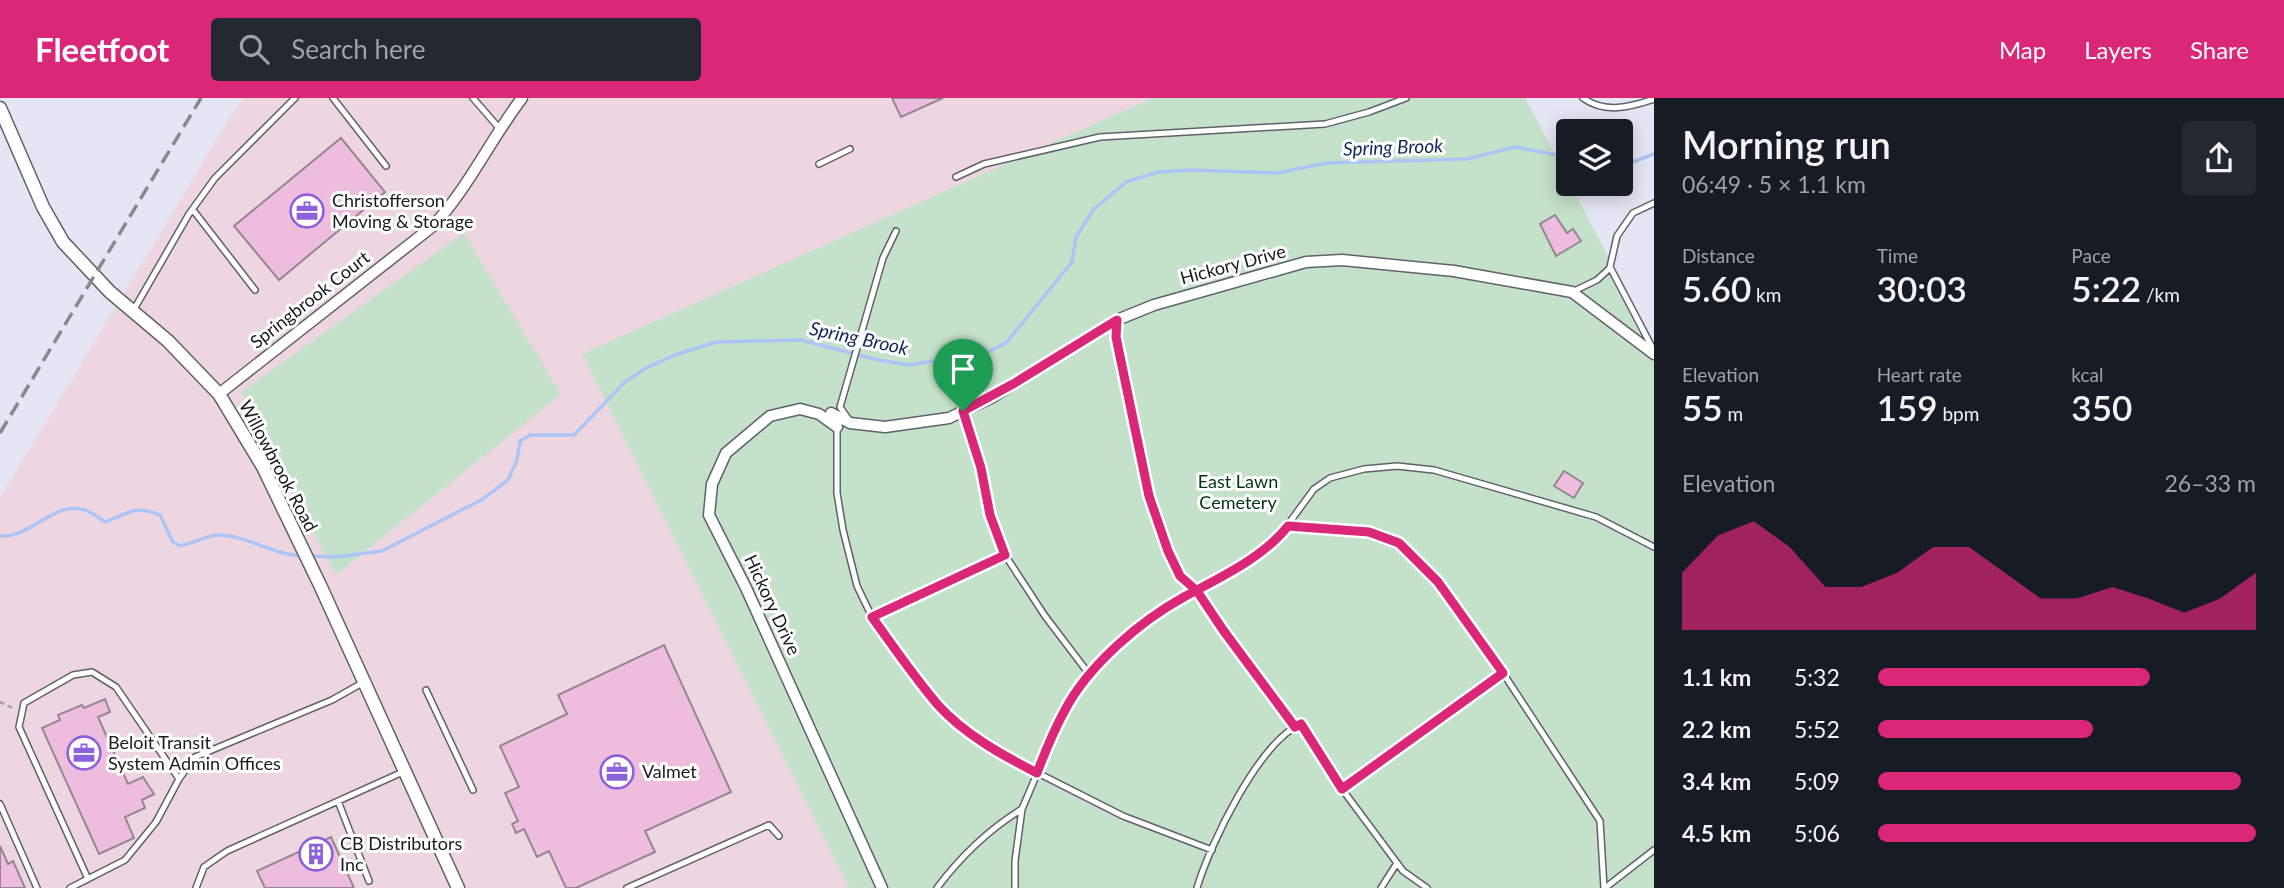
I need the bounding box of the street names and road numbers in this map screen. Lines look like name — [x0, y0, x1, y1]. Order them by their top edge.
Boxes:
street label: Hickory Drive — [1178, 239, 1288, 289]
street label: Springbrook Court — [245, 245, 374, 353]
street label: Willowbrook Road — [235, 396, 323, 535]
street label: Hickory Drive — [740, 551, 806, 658]

